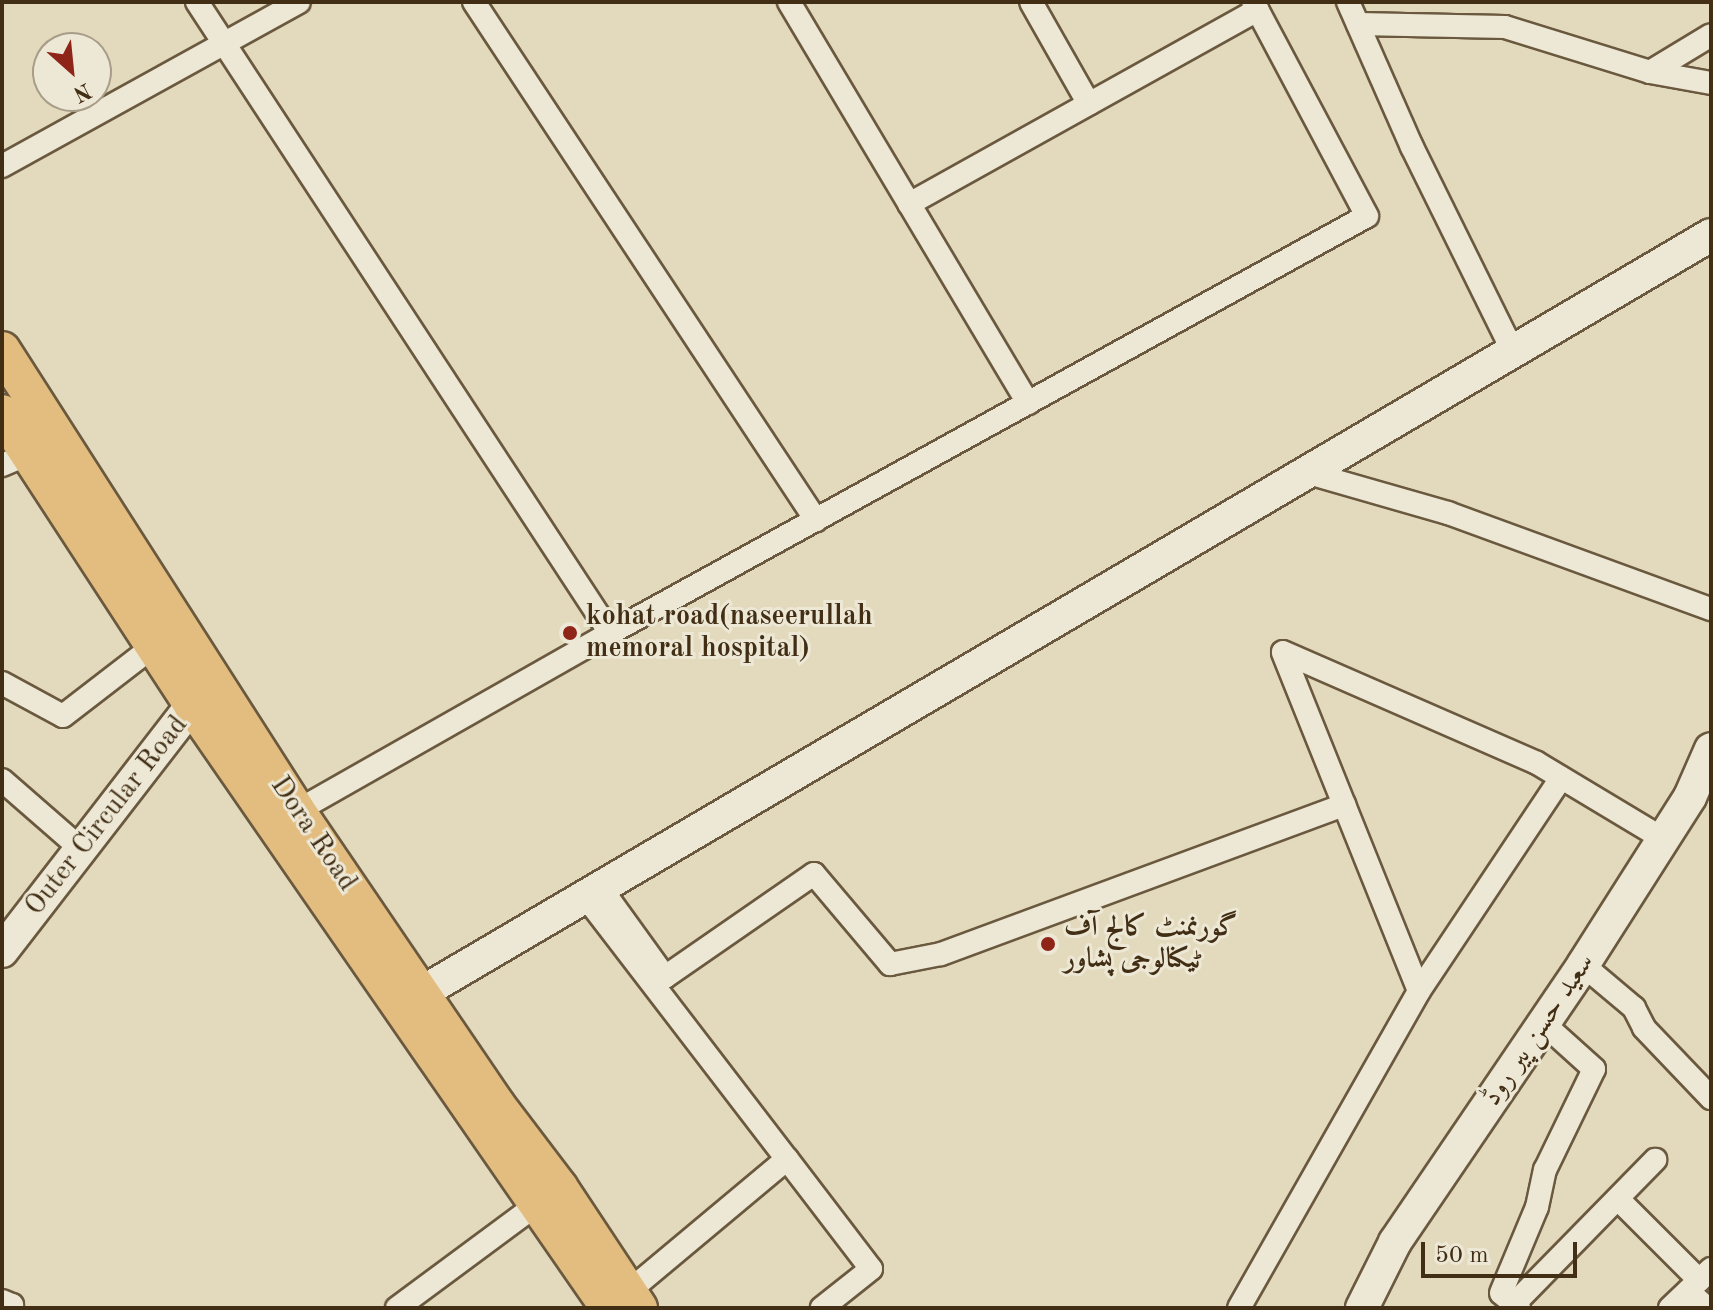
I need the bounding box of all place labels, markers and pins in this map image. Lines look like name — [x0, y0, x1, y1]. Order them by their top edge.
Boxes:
place label: kohat road(naseerullah memoral hospital) — [586, 600, 873, 666]
marker: kohat road(naseerullah memoral hospital) — [561, 624, 579, 642]
place label: گورنمنٹ کالج آف ٹیکنالوجی پشاور — [1064, 911, 1238, 977]
marker: گورنمنٹ کالج آف ٹیکنالوجی پشاور — [1039, 935, 1057, 953]

